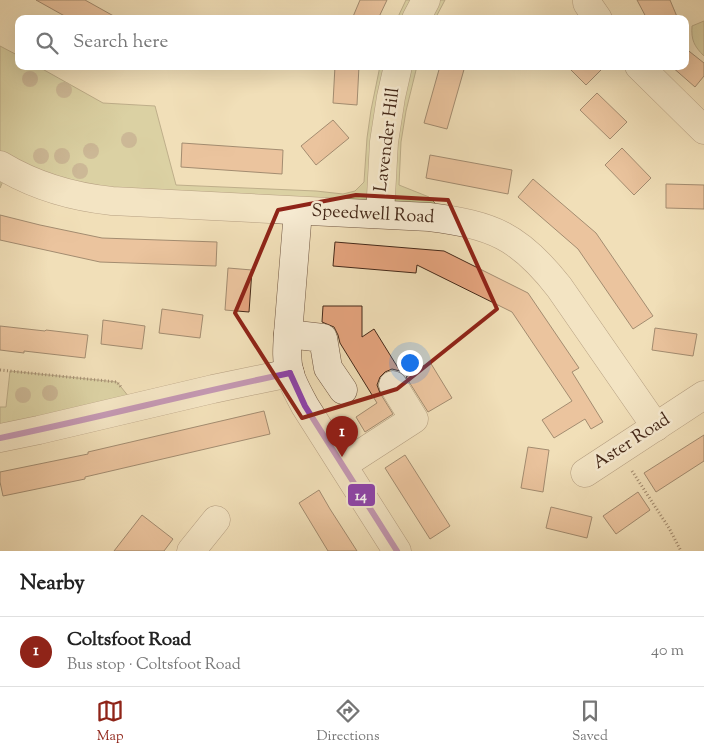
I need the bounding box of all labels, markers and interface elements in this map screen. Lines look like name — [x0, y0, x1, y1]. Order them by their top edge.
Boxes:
search box — [15, 15, 689, 70]
icon: search — [33, 29, 61, 57]
text: Search here — [73, 29, 168, 56]
street label: Lavender Hill — [369, 86, 407, 194]
street label: Speedwell Road — [311, 199, 435, 231]
your location — [397, 350, 423, 376]
street label: Aster Road — [588, 407, 676, 477]
pin: 1 — [326, 416, 358, 457]
line badge: 14 — [347, 483, 376, 507]
text: 14 — [355, 487, 367, 507]
text: Nearby — [20, 569, 85, 599]
text: Coltsfoot Road — [67, 627, 191, 654]
text: 1 — [33, 640, 39, 663]
text: 40 m — [651, 640, 684, 663]
text: Bus stop · Coltsfoot Road — [67, 654, 241, 677]
tab: Map — [96, 697, 124, 747]
tab: Directions — [316, 697, 380, 747]
tab: Saved — [572, 697, 608, 747]

